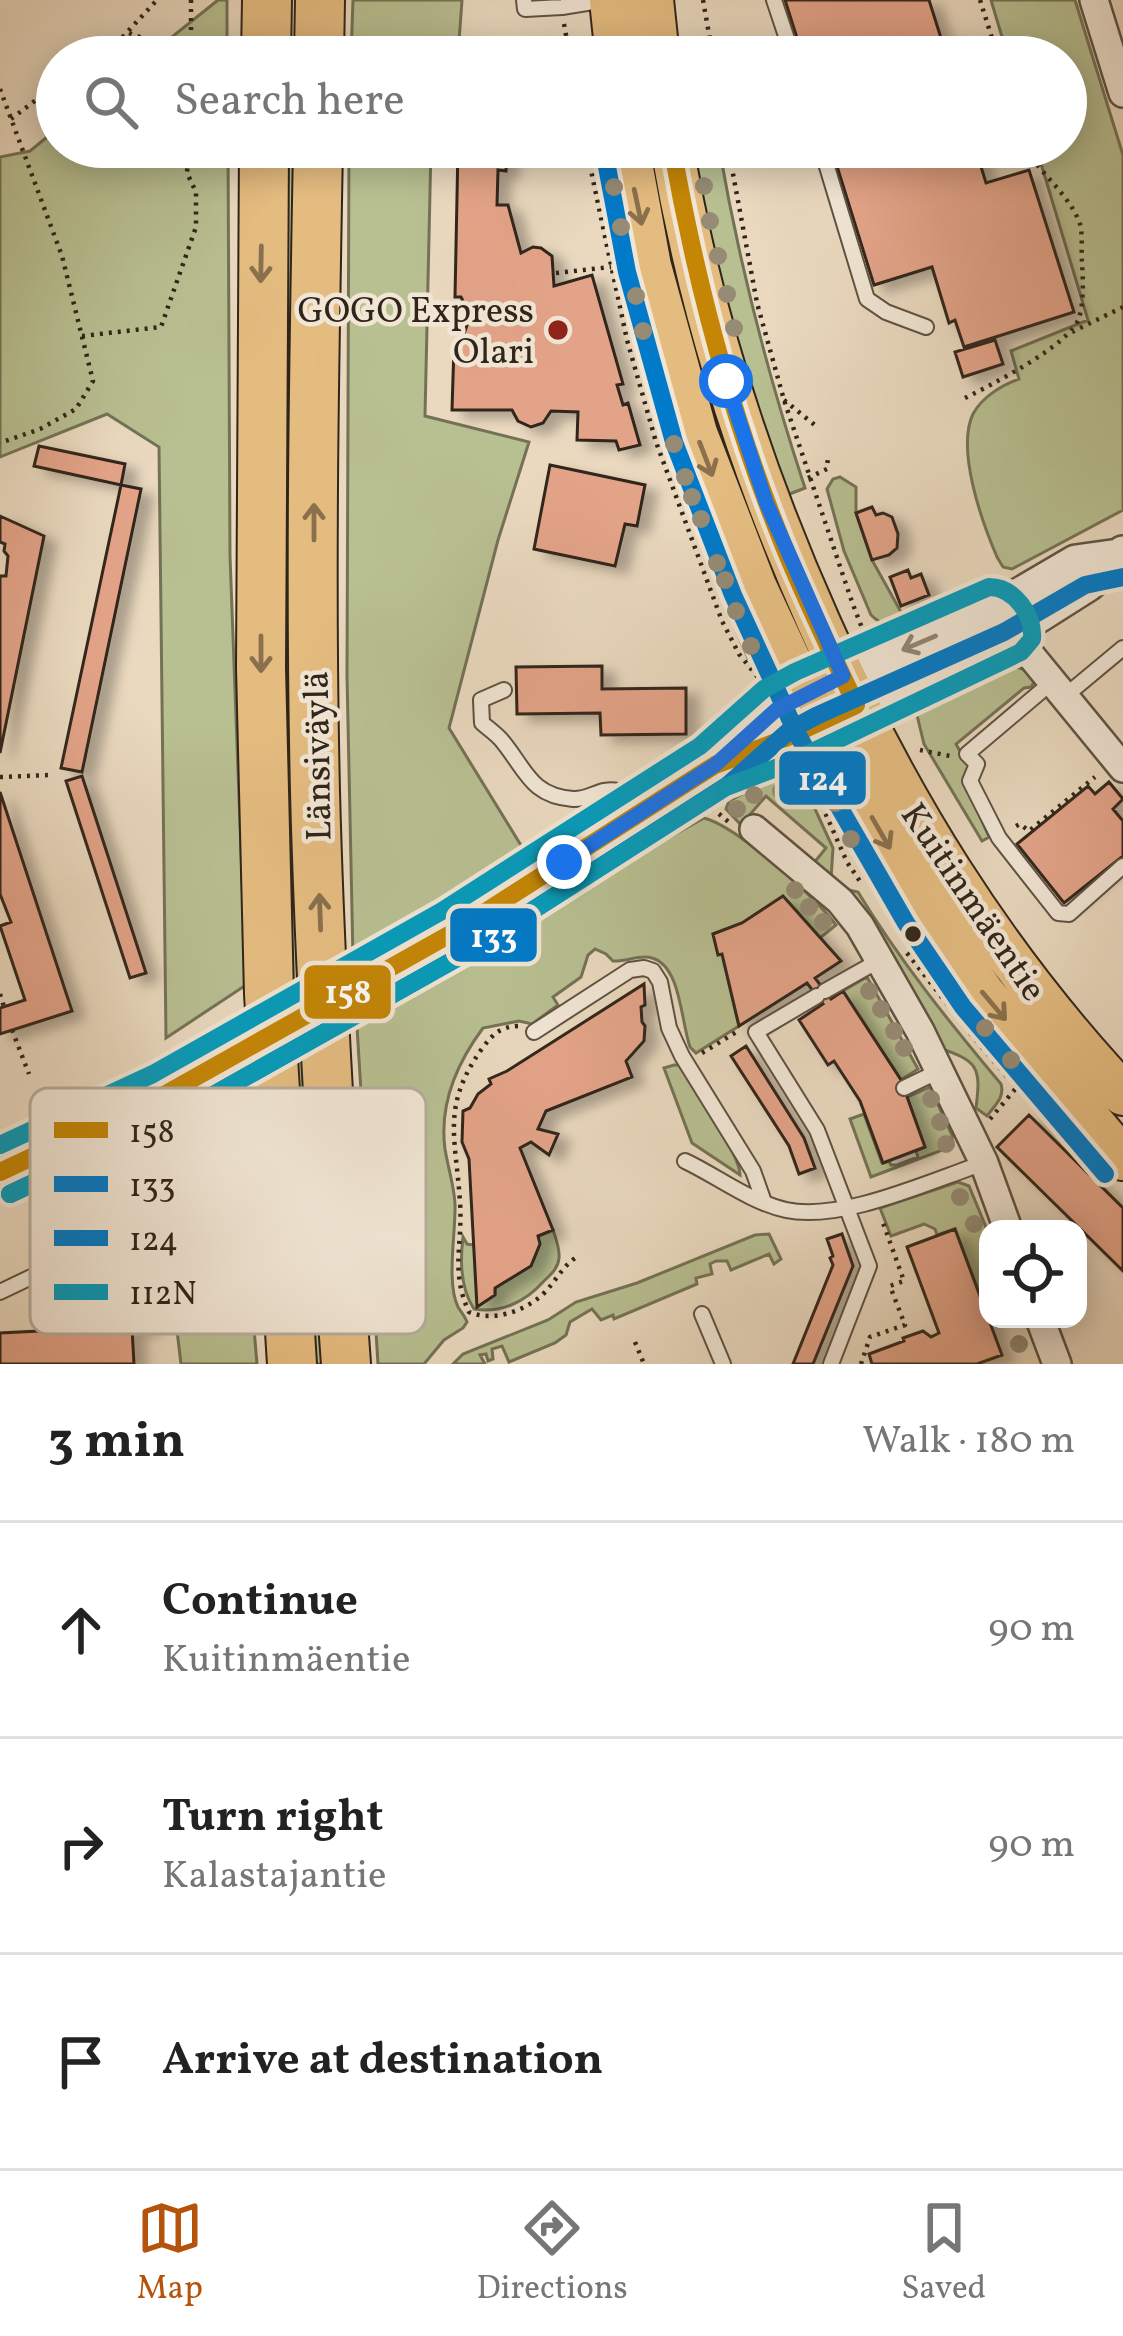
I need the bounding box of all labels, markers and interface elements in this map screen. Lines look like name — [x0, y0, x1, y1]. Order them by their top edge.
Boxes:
search box — [36, 36, 1087, 168]
icon: search — [78, 69, 144, 135]
text: Search here — [174, 71, 405, 134]
one-way arrow — [628, 186, 650, 225]
one-way arrow — [250, 244, 273, 283]
place label: GOGO Express Olari — [298, 288, 534, 379]
marker: GOGO Express Olari — [545, 317, 571, 343]
route start — [699, 354, 753, 408]
one-way arrow — [697, 440, 718, 477]
one-way arrow — [303, 503, 325, 542]
one-way arrow — [250, 634, 272, 673]
one-way arrow — [901, 634, 937, 656]
street label: Länsiväylä — [294, 671, 346, 841]
line badge: 124 — [777, 749, 868, 807]
text: 124 — [798, 759, 848, 805]
street label: Kuitinmäentie — [887, 794, 1057, 1012]
one-way arrow — [870, 815, 894, 850]
route end — [537, 835, 591, 889]
one-way arrow — [308, 893, 331, 932]
line badge: 133 — [448, 906, 539, 964]
text: 133 — [471, 916, 517, 962]
unlabelled marker — [902, 923, 924, 945]
line badge: 158 — [302, 963, 393, 1021]
text: 158 — [324, 972, 372, 1018]
one-way arrow — [980, 990, 1008, 1021]
legend — [30, 1088, 426, 1334]
text: 158 — [129, 1111, 174, 1157]
text: 133 — [129, 1165, 175, 1211]
text: 124 — [129, 1219, 178, 1265]
map controls — [979, 1220, 1087, 1328]
button: locate — [979, 1220, 1087, 1328]
text: 112N — [129, 1273, 197, 1319]
text: 3 min — [48, 1407, 185, 1478]
text: Walk · 180 m — [862, 1415, 1075, 1469]
text: Continue — [162, 1571, 358, 1634]
icon: ahead — [48, 1597, 114, 1663]
text: 90 m — [988, 1603, 1075, 1657]
text: Kuitinmäentie — [162, 1634, 411, 1688]
text: Turn right — [162, 1787, 383, 1850]
icon: right — [48, 1813, 114, 1879]
text: 90 m — [988, 1819, 1075, 1873]
text: Kalastajantie — [162, 1850, 386, 1904]
icon: arrive — [48, 2029, 114, 2095]
text: Arrive at destination — [162, 2030, 603, 2093]
tab: Map — [137, 2195, 203, 2313]
tab: Directions — [476, 2195, 628, 2313]
tab: Saved — [901, 2195, 986, 2313]

